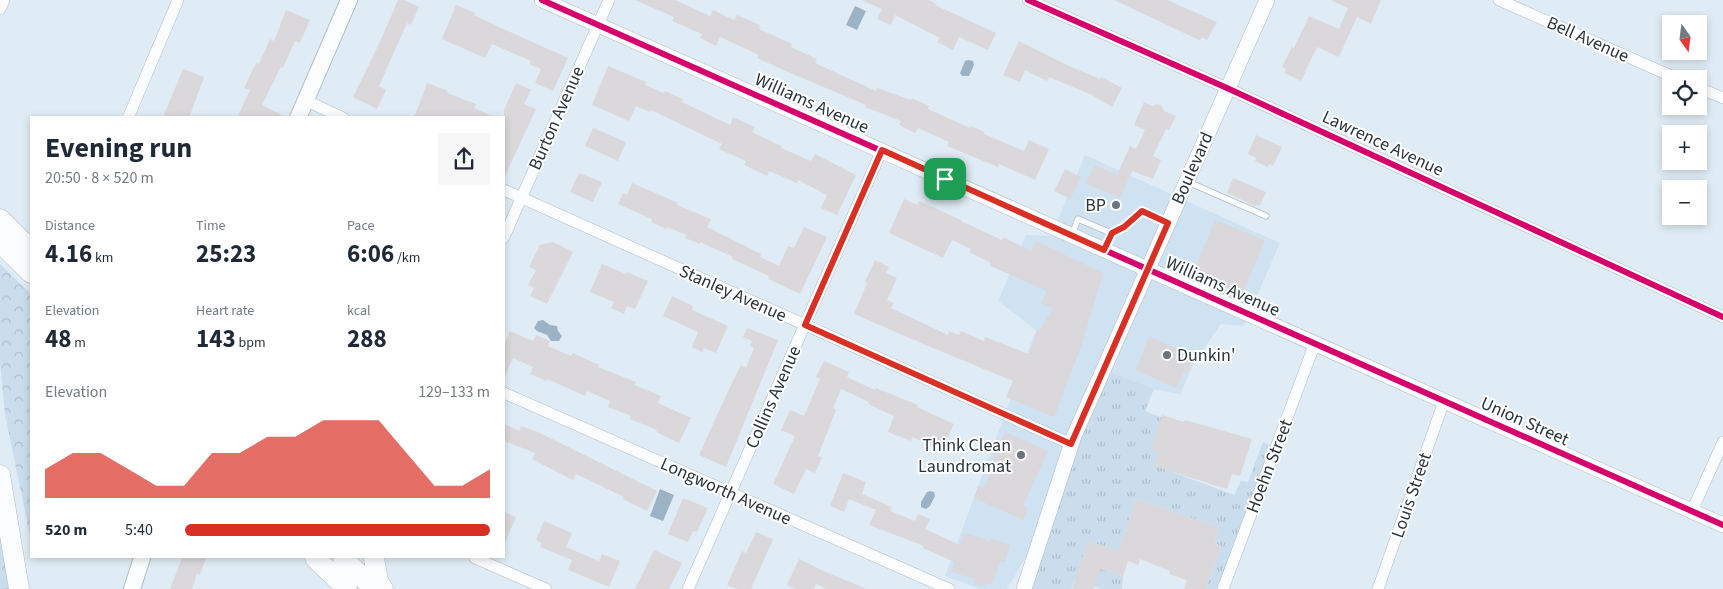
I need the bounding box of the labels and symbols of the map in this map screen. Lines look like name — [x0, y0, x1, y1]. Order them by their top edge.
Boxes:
street label: Bell Avenue — [1543, 10, 1633, 69]
north arrow — [1662, 15, 1708, 60]
street label: Burton Avenue — [522, 62, 591, 174]
street label: Williams Avenue — [751, 67, 873, 140]
street label: Lawrence Avenue — [1318, 104, 1448, 183]
street label: Boulevard — [1165, 128, 1220, 208]
pin — [924, 158, 966, 200]
place label: BP — [1085, 193, 1106, 218]
marker: BP — [1110, 199, 1122, 211]
street label: Williams Avenue — [1162, 250, 1284, 323]
street label: Stanley Avenue — [675, 259, 790, 328]
street label: Collins Avenue — [740, 342, 807, 453]
place label: Dunkin' — [1177, 343, 1235, 368]
marker: Dunkin' — [1161, 349, 1173, 361]
street label: Union Street — [1477, 391, 1573, 452]
street label: Hoehn Street — [1240, 416, 1299, 517]
place label: Think Clean Laundromat — [918, 433, 1011, 479]
marker: Think Clean Laundromat — [1015, 449, 1027, 461]
street label: Louis Street — [1385, 449, 1438, 541]
street label: Longworth Avenue — [656, 451, 795, 532]

